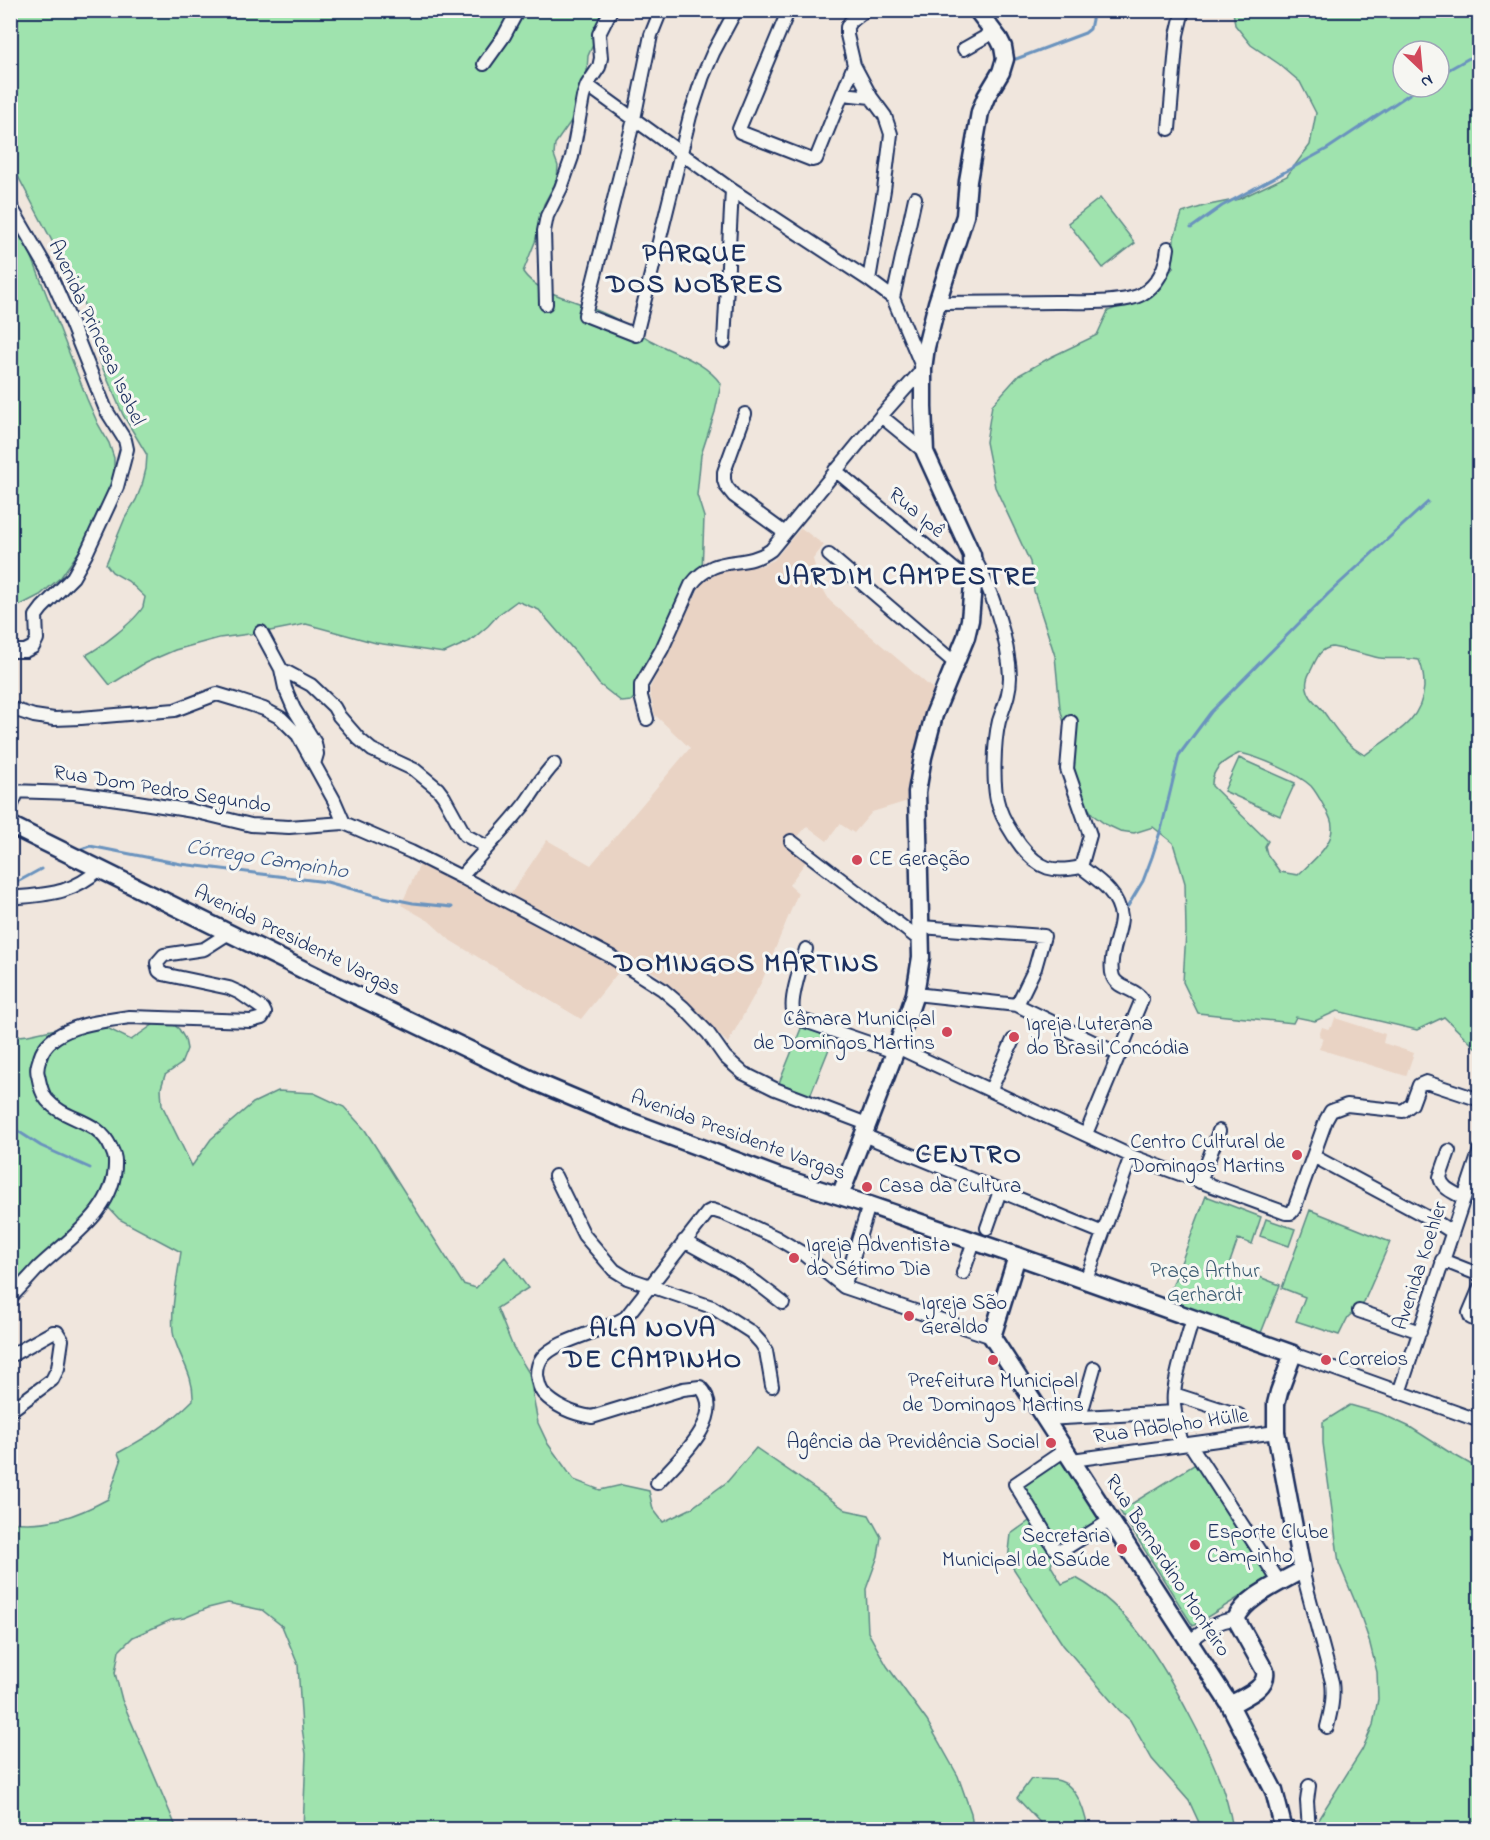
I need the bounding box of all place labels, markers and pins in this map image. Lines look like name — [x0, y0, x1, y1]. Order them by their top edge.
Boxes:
place label: CE Geração — [869, 845, 970, 875]
marker: CE Geração — [850, 853, 864, 867]
place label: Câmara Municipal de Domingos Martins — [753, 1005, 935, 1061]
place label: Igreja Luterana do Brasil Concódia — [1026, 1010, 1189, 1064]
marker: Câmara Municipal de Domingos Martins — [940, 1025, 954, 1039]
marker: Igreja Luterana do Brasil Concódia — [1007, 1030, 1021, 1044]
place label: Centro Cultural de Domingos Martins — [1128, 1128, 1286, 1184]
marker: Centro Cultural de Domingos Martins — [1290, 1148, 1304, 1162]
place label: Casa da Cultura — [879, 1172, 1021, 1202]
marker: Casa da Cultura — [860, 1180, 874, 1194]
place label: Igreja Adventista do Sétimo Dia — [806, 1231, 950, 1285]
marker: Igreja Adventista do Sétimo Dia — [787, 1251, 801, 1265]
place label: Igreja São Geraldo — [921, 1289, 1007, 1343]
marker: Igreja São Geraldo — [902, 1309, 916, 1323]
place label: Correios — [1338, 1345, 1408, 1375]
marker: Prefeitura Municipal de Domingos Martins — [986, 1353, 1000, 1367]
marker: Correios — [1319, 1353, 1333, 1367]
place label: Prefeitura Municipal de Domingos Martins — [902, 1367, 1084, 1423]
place label: Agência da Previdência Social — [786, 1428, 1039, 1460]
marker: Agência da Previdência Social — [1044, 1436, 1058, 1450]
place label: Esporte Clube Campinho — [1207, 1518, 1329, 1572]
place label: Secretaria Municipal de Saúde — [942, 1522, 1111, 1576]
marker: Esporte Clube Campinho — [1188, 1538, 1202, 1552]
marker: Secretaria Municipal de Saúde — [1115, 1542, 1129, 1556]

